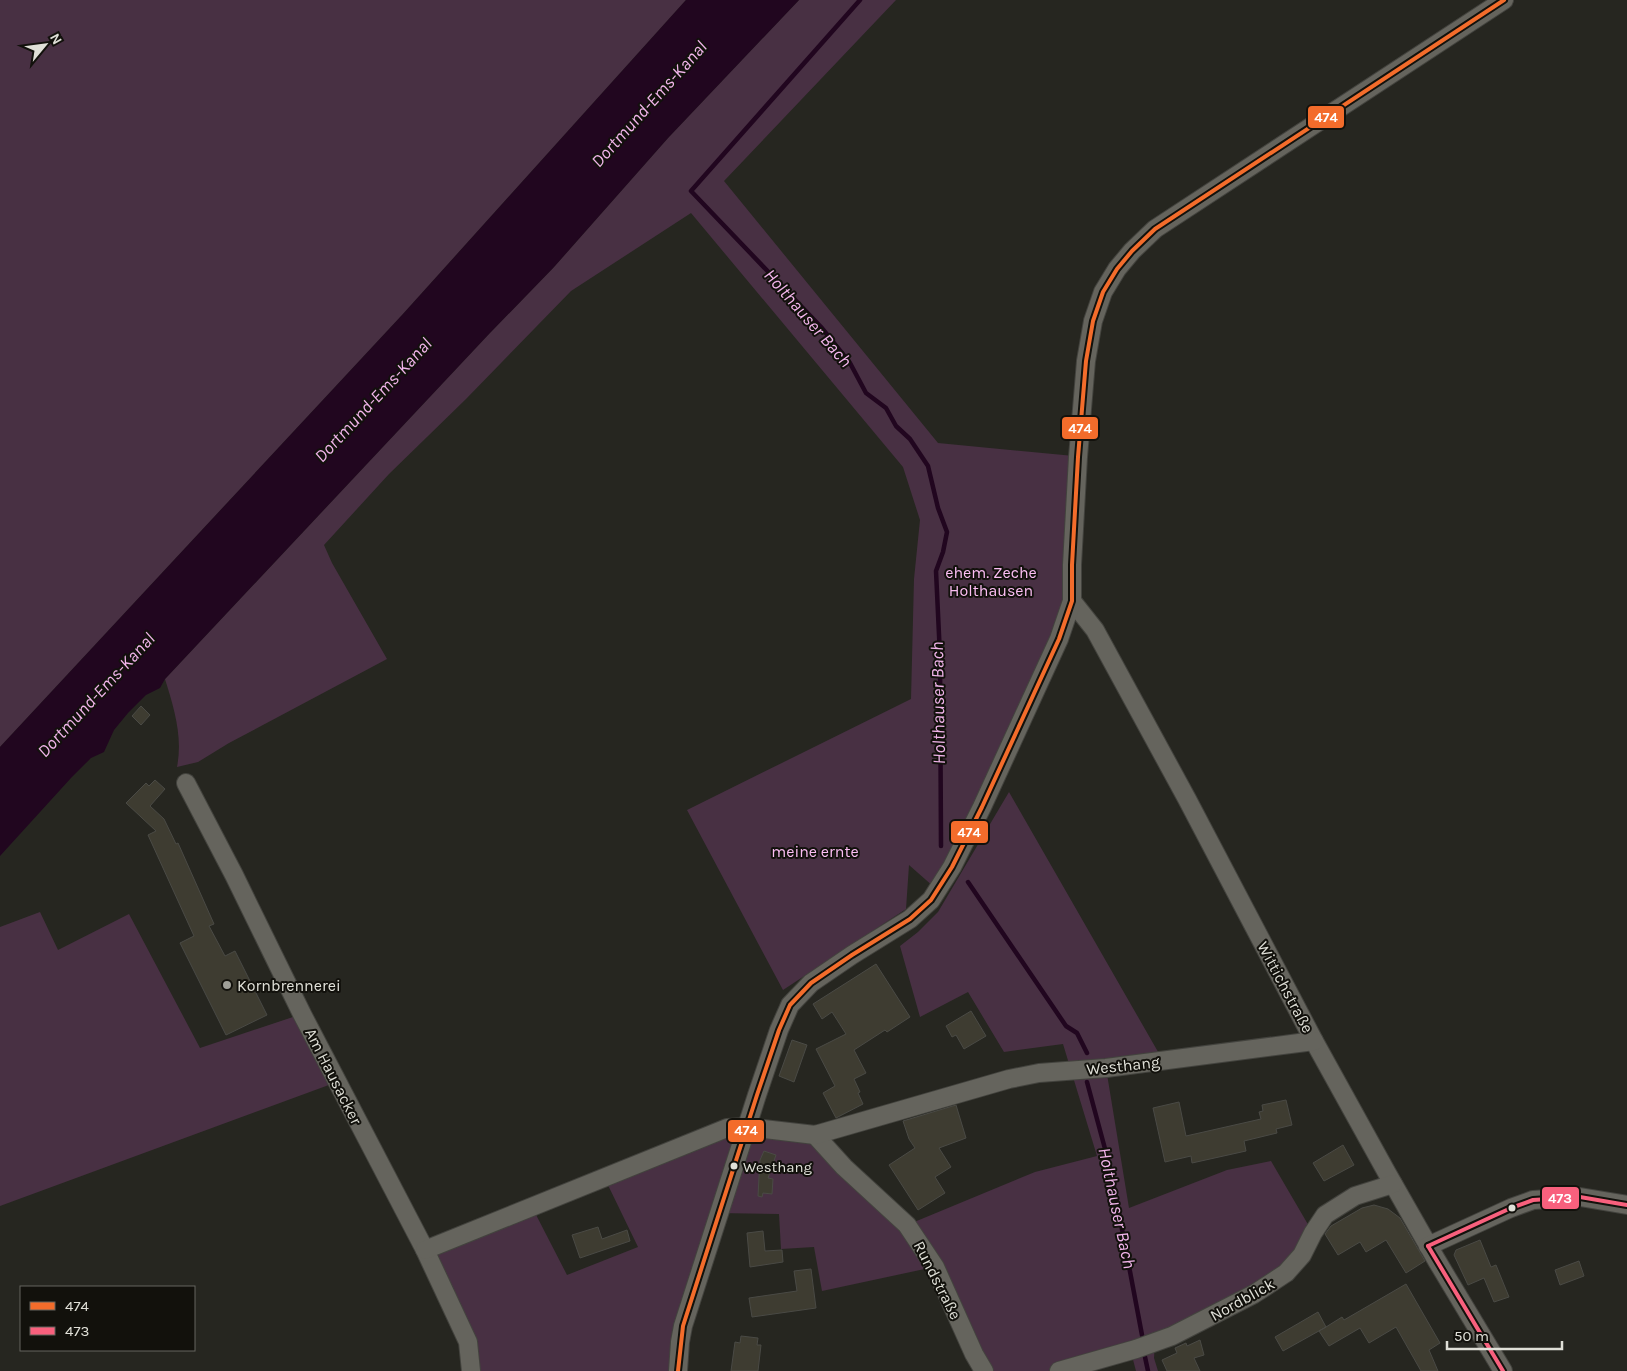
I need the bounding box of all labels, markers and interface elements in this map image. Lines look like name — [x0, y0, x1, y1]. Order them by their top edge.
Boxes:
north arrow — [20, 20, 70, 70]
text: N — [46, 30, 66, 47]
water label: Dortmund-Ems-Kanal — [586, 36, 712, 172]
line badge: 474 — [1307, 105, 1345, 129]
text: 474 — [1314, 109, 1338, 126]
water label: Holthauser Bach — [759, 264, 857, 372]
water label: Dortmund-Ems-Kanal — [310, 333, 437, 467]
line badge: 474 — [1061, 416, 1099, 440]
text: 474 — [1068, 420, 1092, 437]
park label: ehem. Zeche Holthausen — [945, 563, 1037, 600]
water label: Dortmund-Ems-Kanal — [33, 628, 160, 762]
water label: Holthauser Bach — [926, 641, 950, 765]
line badge: 474 — [950, 820, 989, 844]
text: 474 — [957, 824, 981, 841]
park label: meine ernte — [771, 842, 859, 861]
street label: Wittichstraße — [1253, 938, 1318, 1036]
place label: Kornbrennerei — [237, 976, 341, 995]
marker: Kornbrennerei — [221, 979, 233, 991]
street label: Am Hausacker — [301, 1025, 366, 1128]
street label: Westhang — [1085, 1052, 1161, 1079]
line badge: 474 — [727, 1119, 765, 1143]
text: 474 — [734, 1122, 758, 1139]
water label: Holthauser Bach — [1093, 1145, 1141, 1271]
place label: Westhang — [743, 1158, 813, 1176]
marker: Westhang — [729, 1161, 739, 1171]
line badge: 473 — [1541, 1186, 1580, 1210]
text: 473 — [1548, 1190, 1572, 1207]
unlabelled marker — [1507, 1203, 1517, 1213]
street label: Rundstraße — [910, 1238, 965, 1323]
street label: Nordblick — [1207, 1274, 1278, 1325]
legend — [20, 1286, 195, 1351]
text: 474 — [65, 1297, 89, 1315]
scale bar — [1447, 1318, 1562, 1350]
text: 473 — [65, 1322, 89, 1340]
text: 50 m — [1454, 1327, 1489, 1345]

